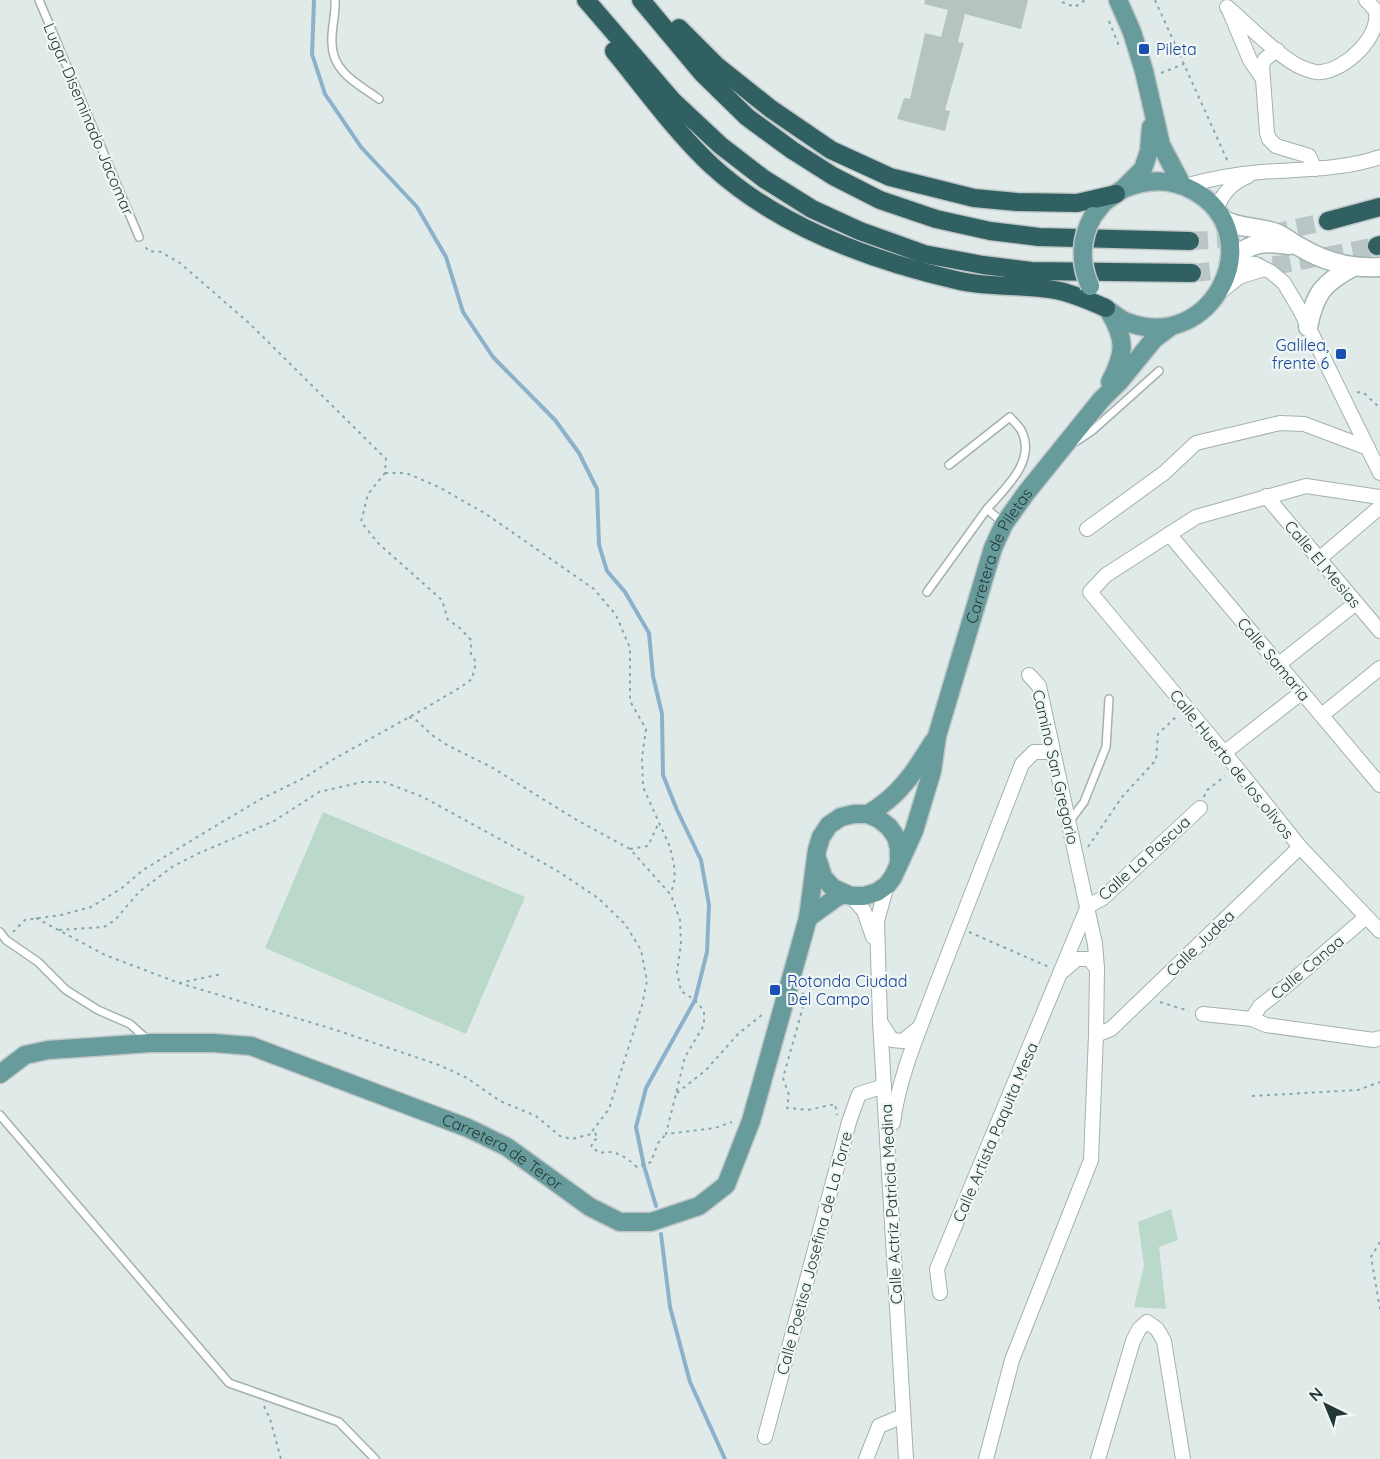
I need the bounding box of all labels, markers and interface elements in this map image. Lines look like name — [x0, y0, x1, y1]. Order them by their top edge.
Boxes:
street label: Lugar Diseminado Jacomar — [39, 20, 139, 218]
place label: Pileta — [1156, 39, 1197, 59]
marker: Pileta — [1137, 42, 1151, 56]
place label: Galilea, frente 6 — [1272, 335, 1329, 373]
marker: Galilea, frente 6 — [1334, 347, 1348, 361]
street label: Carretera de Piletas — [961, 483, 1036, 626]
street label: Calle El Mesias — [1281, 516, 1365, 612]
street label: Calle Samaria — [1233, 613, 1315, 705]
street label: Calle Huerto de los olivos — [1166, 685, 1298, 843]
street label: Camino San Gregorio — [1028, 688, 1084, 846]
street label: Calle La Pascua — [1094, 811, 1194, 905]
street label: Calle Judea — [1162, 905, 1238, 981]
street label: Calle Canaa — [1266, 931, 1348, 1003]
place label: Rotonda Ciudad Del Campo — [787, 971, 907, 1009]
marker: Rotonda Ciudad Del Campo — [768, 983, 782, 997]
street label: Calle Artista Paquita Mesa — [948, 1039, 1042, 1225]
street label: Calle Actriz Patricia Medina — [876, 1103, 906, 1305]
street label: Carretera de Teror — [439, 1109, 567, 1194]
street label: Calle Poetisa Josefina de La Torre — [772, 1129, 856, 1377]
north arrow — [1296, 1375, 1356, 1435]
text: N — [1305, 1383, 1327, 1405]

